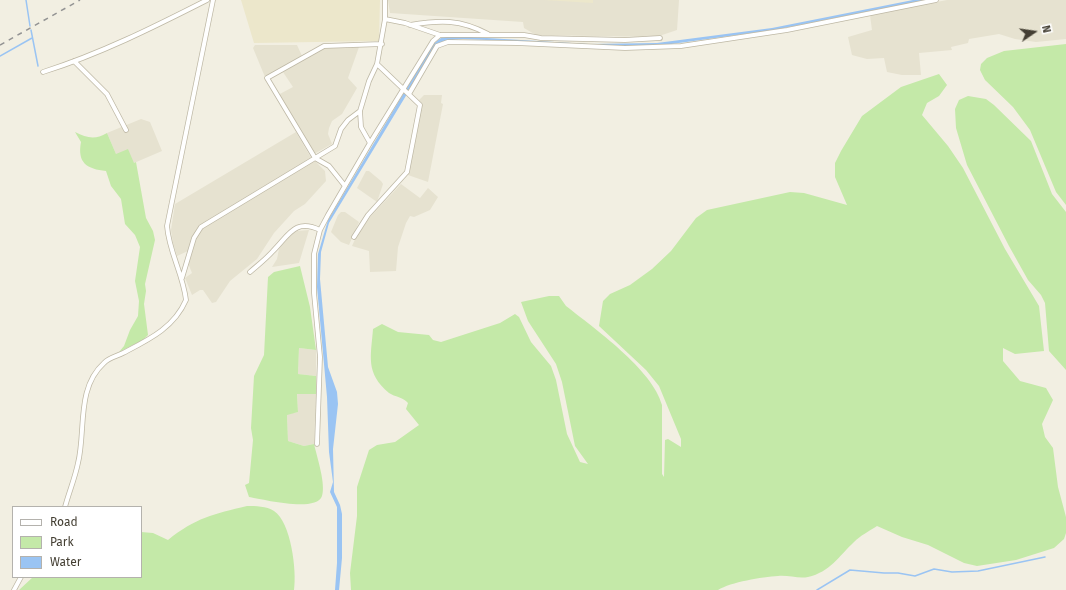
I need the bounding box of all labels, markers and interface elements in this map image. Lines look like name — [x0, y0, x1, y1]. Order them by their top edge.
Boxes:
north arrow — [1014, 12, 1054, 52]
text: N — [1039, 24, 1053, 34]
legend — [12, 506, 142, 578]
text: Road — [50, 515, 78, 529]
text: Park — [50, 535, 74, 549]
text: Water — [50, 555, 81, 569]

